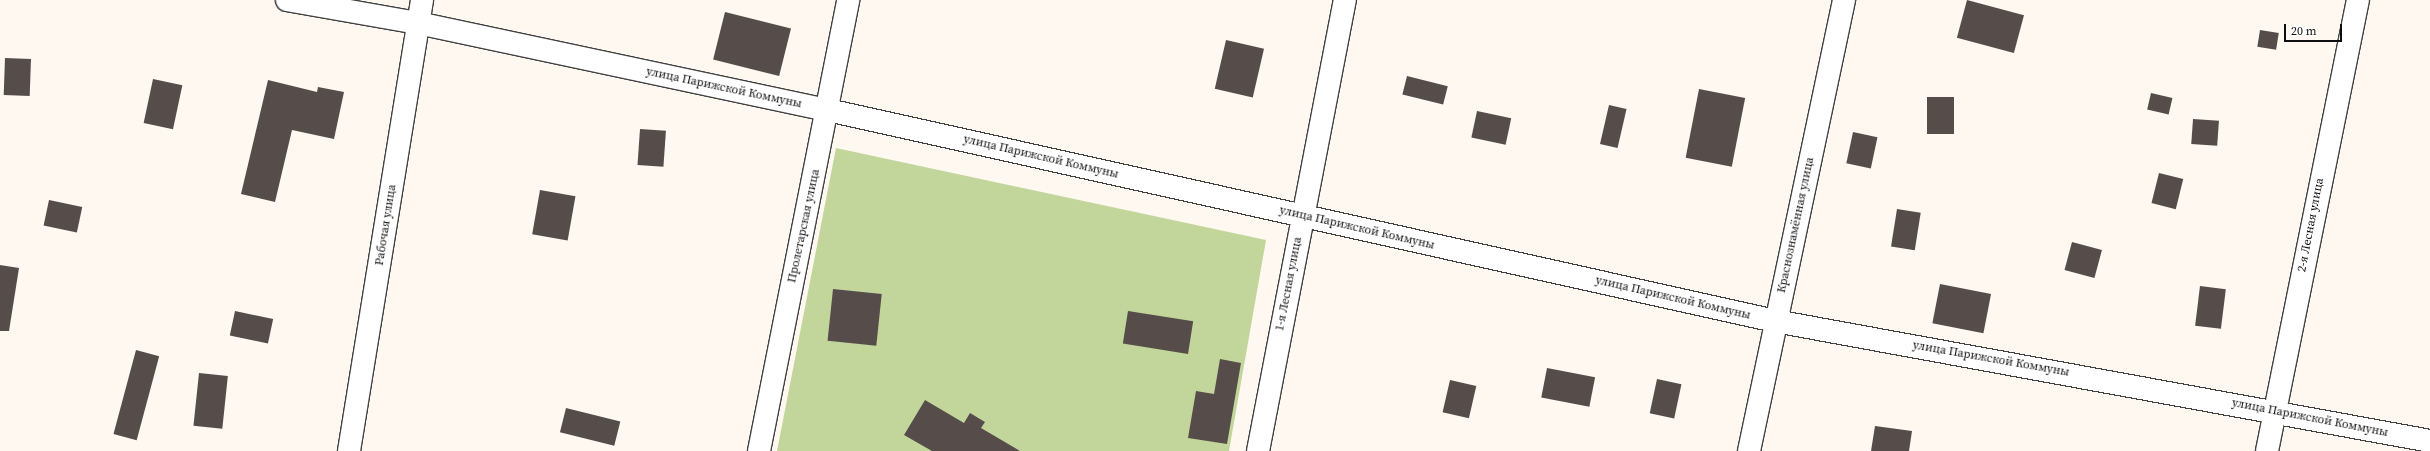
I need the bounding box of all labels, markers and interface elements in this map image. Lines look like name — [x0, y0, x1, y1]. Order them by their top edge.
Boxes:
scale bar — [2286, 16, 2344, 42]
text: 20 m — [2291, 23, 2317, 39]
street label: улица Парижской Коммуны — [645, 64, 803, 112]
street label: улица Парижской Коммуны — [962, 132, 1120, 182]
street label: Краснознамённая улица — [1775, 156, 1817, 294]
street label: Пролетарская улица — [785, 168, 823, 284]
street label: 2-я Лесная улица — [2295, 177, 2327, 273]
street label: Рабочая улица — [372, 183, 400, 267]
street label: улица Парижской Коммуны — [1278, 203, 1436, 253]
street label: 1-я Лесная улица — [1273, 236, 1305, 332]
street label: улица Парижской Коммуны — [1594, 273, 1752, 323]
street label: улица Парижской Коммуны — [1912, 338, 2070, 380]
street label: улица Парижской Коммуны — [2231, 396, 2389, 440]

